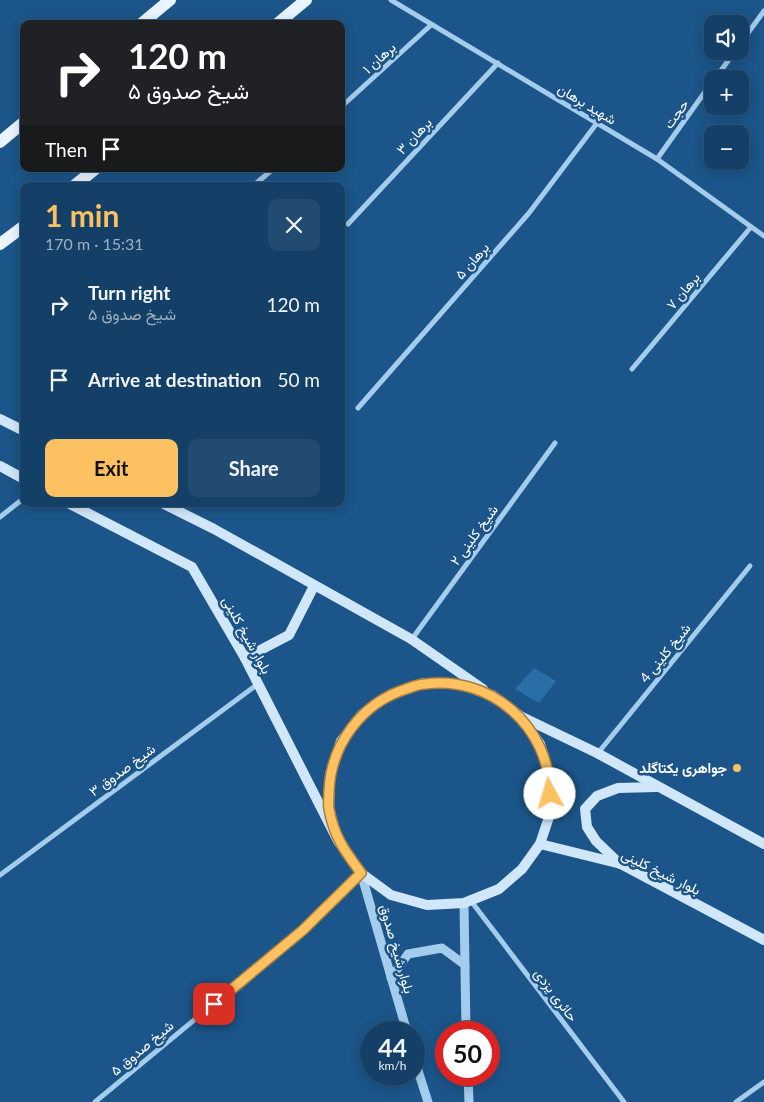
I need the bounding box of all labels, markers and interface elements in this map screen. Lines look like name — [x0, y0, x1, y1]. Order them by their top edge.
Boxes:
map controls — [704, 15, 749, 170]
button: sound — [704, 15, 749, 60]
text: 120 m — [128, 34, 227, 76]
street label: برهان ۱ — [359, 38, 399, 78]
icon: right — [45, 40, 110, 105]
button: + — [704, 70, 749, 115]
text: شیخ صدوق ۵ — [128, 77, 249, 104]
street label: شهید برهان — [554, 79, 620, 129]
street label: حجت — [659, 96, 693, 132]
street label: برهان ۳ — [392, 114, 436, 158]
button: − — [704, 125, 749, 170]
icon: arrive — [97, 135, 125, 163]
text: Then — [45, 138, 87, 161]
text: 1 min — [45, 197, 119, 233]
button: close — [268, 199, 320, 251]
text: 170 m · 15:31 — [45, 234, 144, 253]
street label: برهان ۵ — [451, 239, 493, 283]
street label: برهان ۷ — [662, 269, 704, 313]
text: Turn right — [88, 281, 170, 304]
icon: right — [45, 291, 73, 319]
text: 120 m — [266, 293, 320, 316]
text: شیخ صدوق ۵ — [88, 304, 176, 323]
icon: arrive — [45, 366, 73, 394]
text: Arrive at destination — [88, 368, 261, 391]
text: 50 m — [277, 368, 320, 391]
button: Exit — [45, 439, 178, 497]
button: Share — [188, 439, 320, 497]
street label: شیخ کلینی ۲ — [446, 501, 504, 570]
street label: بلوار شیخ کلینی — [217, 593, 276, 678]
street label: شیخ کلینی 4 — [636, 620, 696, 688]
street label: شیخ صدوق ۳ — [85, 740, 160, 802]
place label: جواهری یکتاگلد — [639, 759, 727, 777]
marker: جواهری یکتاگلد — [731, 762, 743, 774]
position arrow — [523, 767, 575, 819]
street label: بلوار شیخ کلینی — [617, 845, 704, 901]
street label: بلوار شیخ صدوق — [374, 902, 418, 996]
street label: حائری یزدی — [530, 965, 582, 1025]
pin — [193, 983, 235, 1025]
icon: arrive — [200, 990, 228, 1018]
street label: شیخ صدوق ۵ — [107, 1016, 179, 1081]
speed limit sign: 50 — [435, 1021, 500, 1086]
text: 44 — [378, 1032, 407, 1062]
text: km/h — [378, 1058, 407, 1073]

